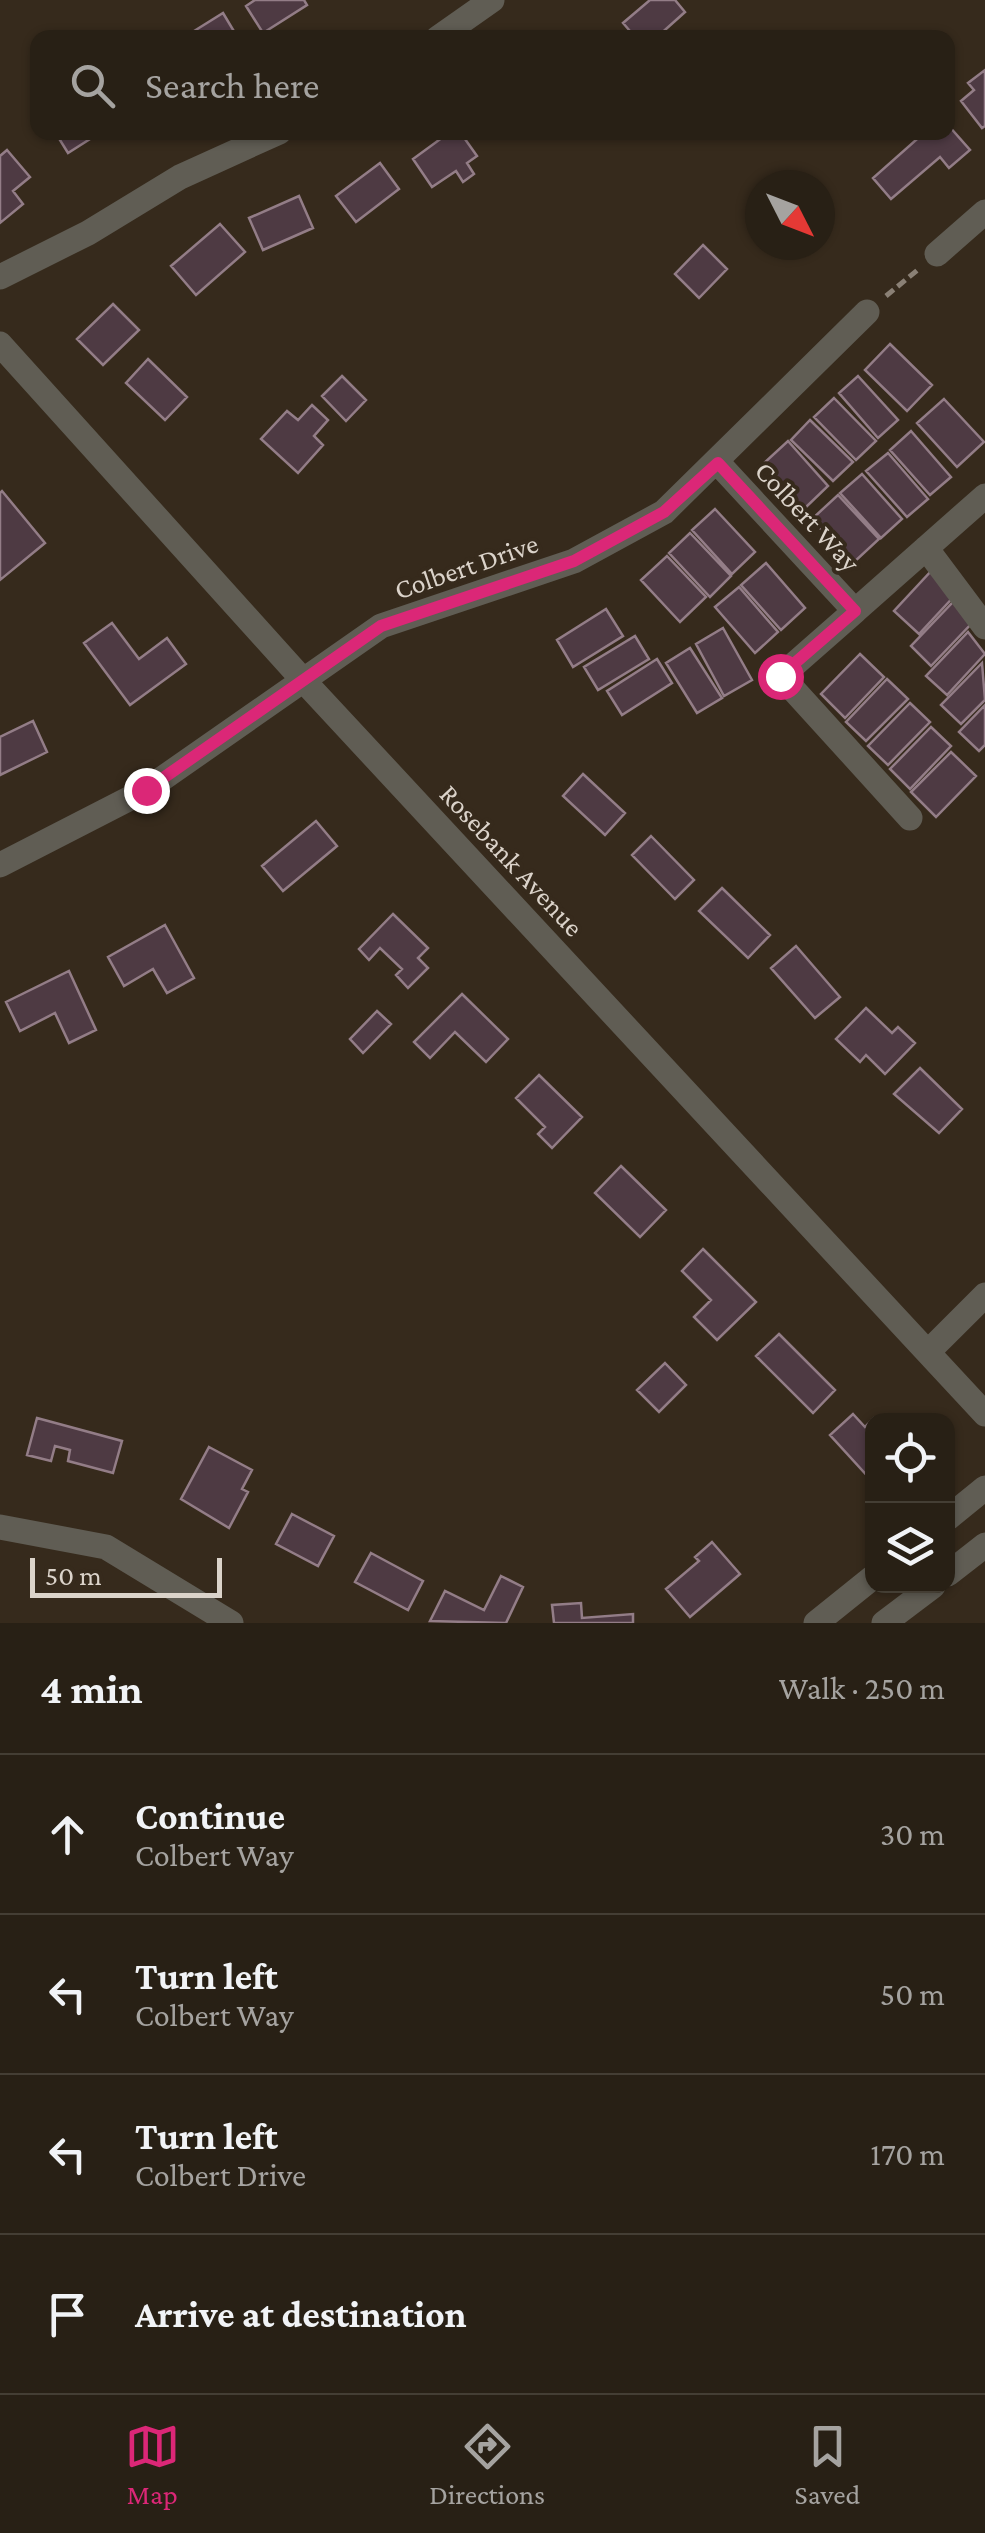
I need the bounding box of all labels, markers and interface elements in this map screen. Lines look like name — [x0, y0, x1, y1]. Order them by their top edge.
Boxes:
search box — [30, 30, 955, 140]
icon: search — [65, 58, 120, 113]
text: Search here — [145, 64, 319, 106]
north arrow — [745, 170, 835, 260]
street label: Colbert Way — [749, 455, 867, 579]
street label: Colbert Drive — [390, 527, 542, 605]
route start — [758, 654, 804, 700]
route end — [124, 768, 170, 814]
street label: Rosebank Avenue — [434, 778, 590, 942]
map controls — [865, 1413, 955, 1593]
button: locate — [865, 1413, 955, 1503]
button: layers — [865, 1503, 955, 1593]
scale bar — [30, 1553, 222, 1598]
text: 50 m — [45, 1560, 102, 1591]
text: 4 min — [40, 1665, 143, 1712]
text: Walk · 250 m — [779, 1670, 945, 1706]
text: Continue — [135, 1795, 285, 1837]
icon: ahead — [40, 1807, 95, 1862]
text: 30 m — [880, 1816, 945, 1852]
text: Colbert Way — [135, 1837, 294, 1873]
text: Turn left — [135, 1955, 278, 1997]
icon: left — [40, 1967, 95, 2022]
text: 50 m — [880, 1976, 945, 2012]
text: Colbert Way — [135, 1997, 294, 2033]
text: Turn left — [135, 2115, 278, 2157]
icon: left — [40, 2127, 95, 2182]
text: 170 m — [870, 2136, 945, 2172]
text: Colbert Drive — [135, 2157, 306, 2193]
icon: arrive — [40, 2287, 95, 2342]
text: Arrive at destination — [135, 2293, 467, 2335]
tab: Map — [125, 2419, 180, 2510]
tab: Directions — [429, 2419, 545, 2510]
tab: Saved — [795, 2419, 860, 2510]

